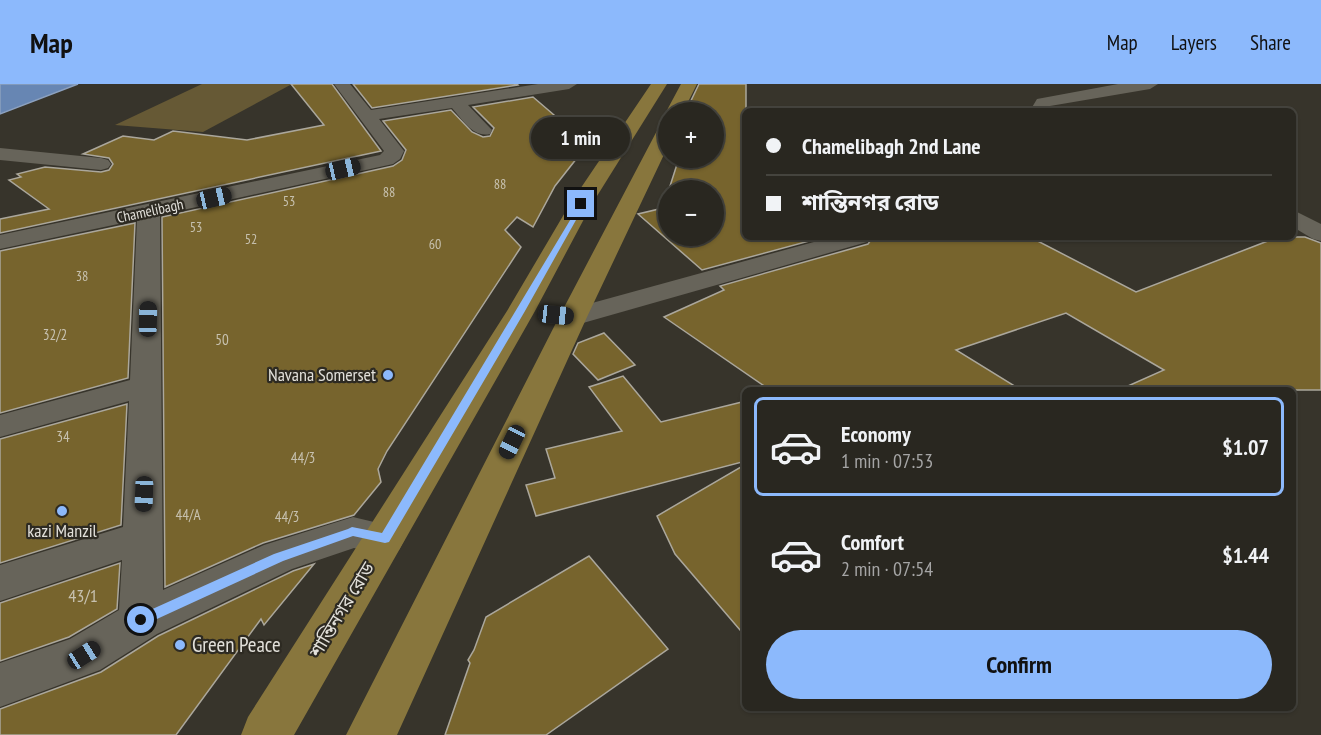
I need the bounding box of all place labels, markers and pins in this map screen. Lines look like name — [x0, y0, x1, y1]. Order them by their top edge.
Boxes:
place label: Navana Somerset — [268, 363, 376, 386]
marker: Navana Somerset — [381, 368, 395, 382]
marker: kazi Manzil — [55, 504, 69, 518]
place label: kazi Manzil — [27, 519, 98, 542]
place label: Green Peace — [192, 631, 281, 658]
marker: Green Peace — [173, 638, 187, 652]

